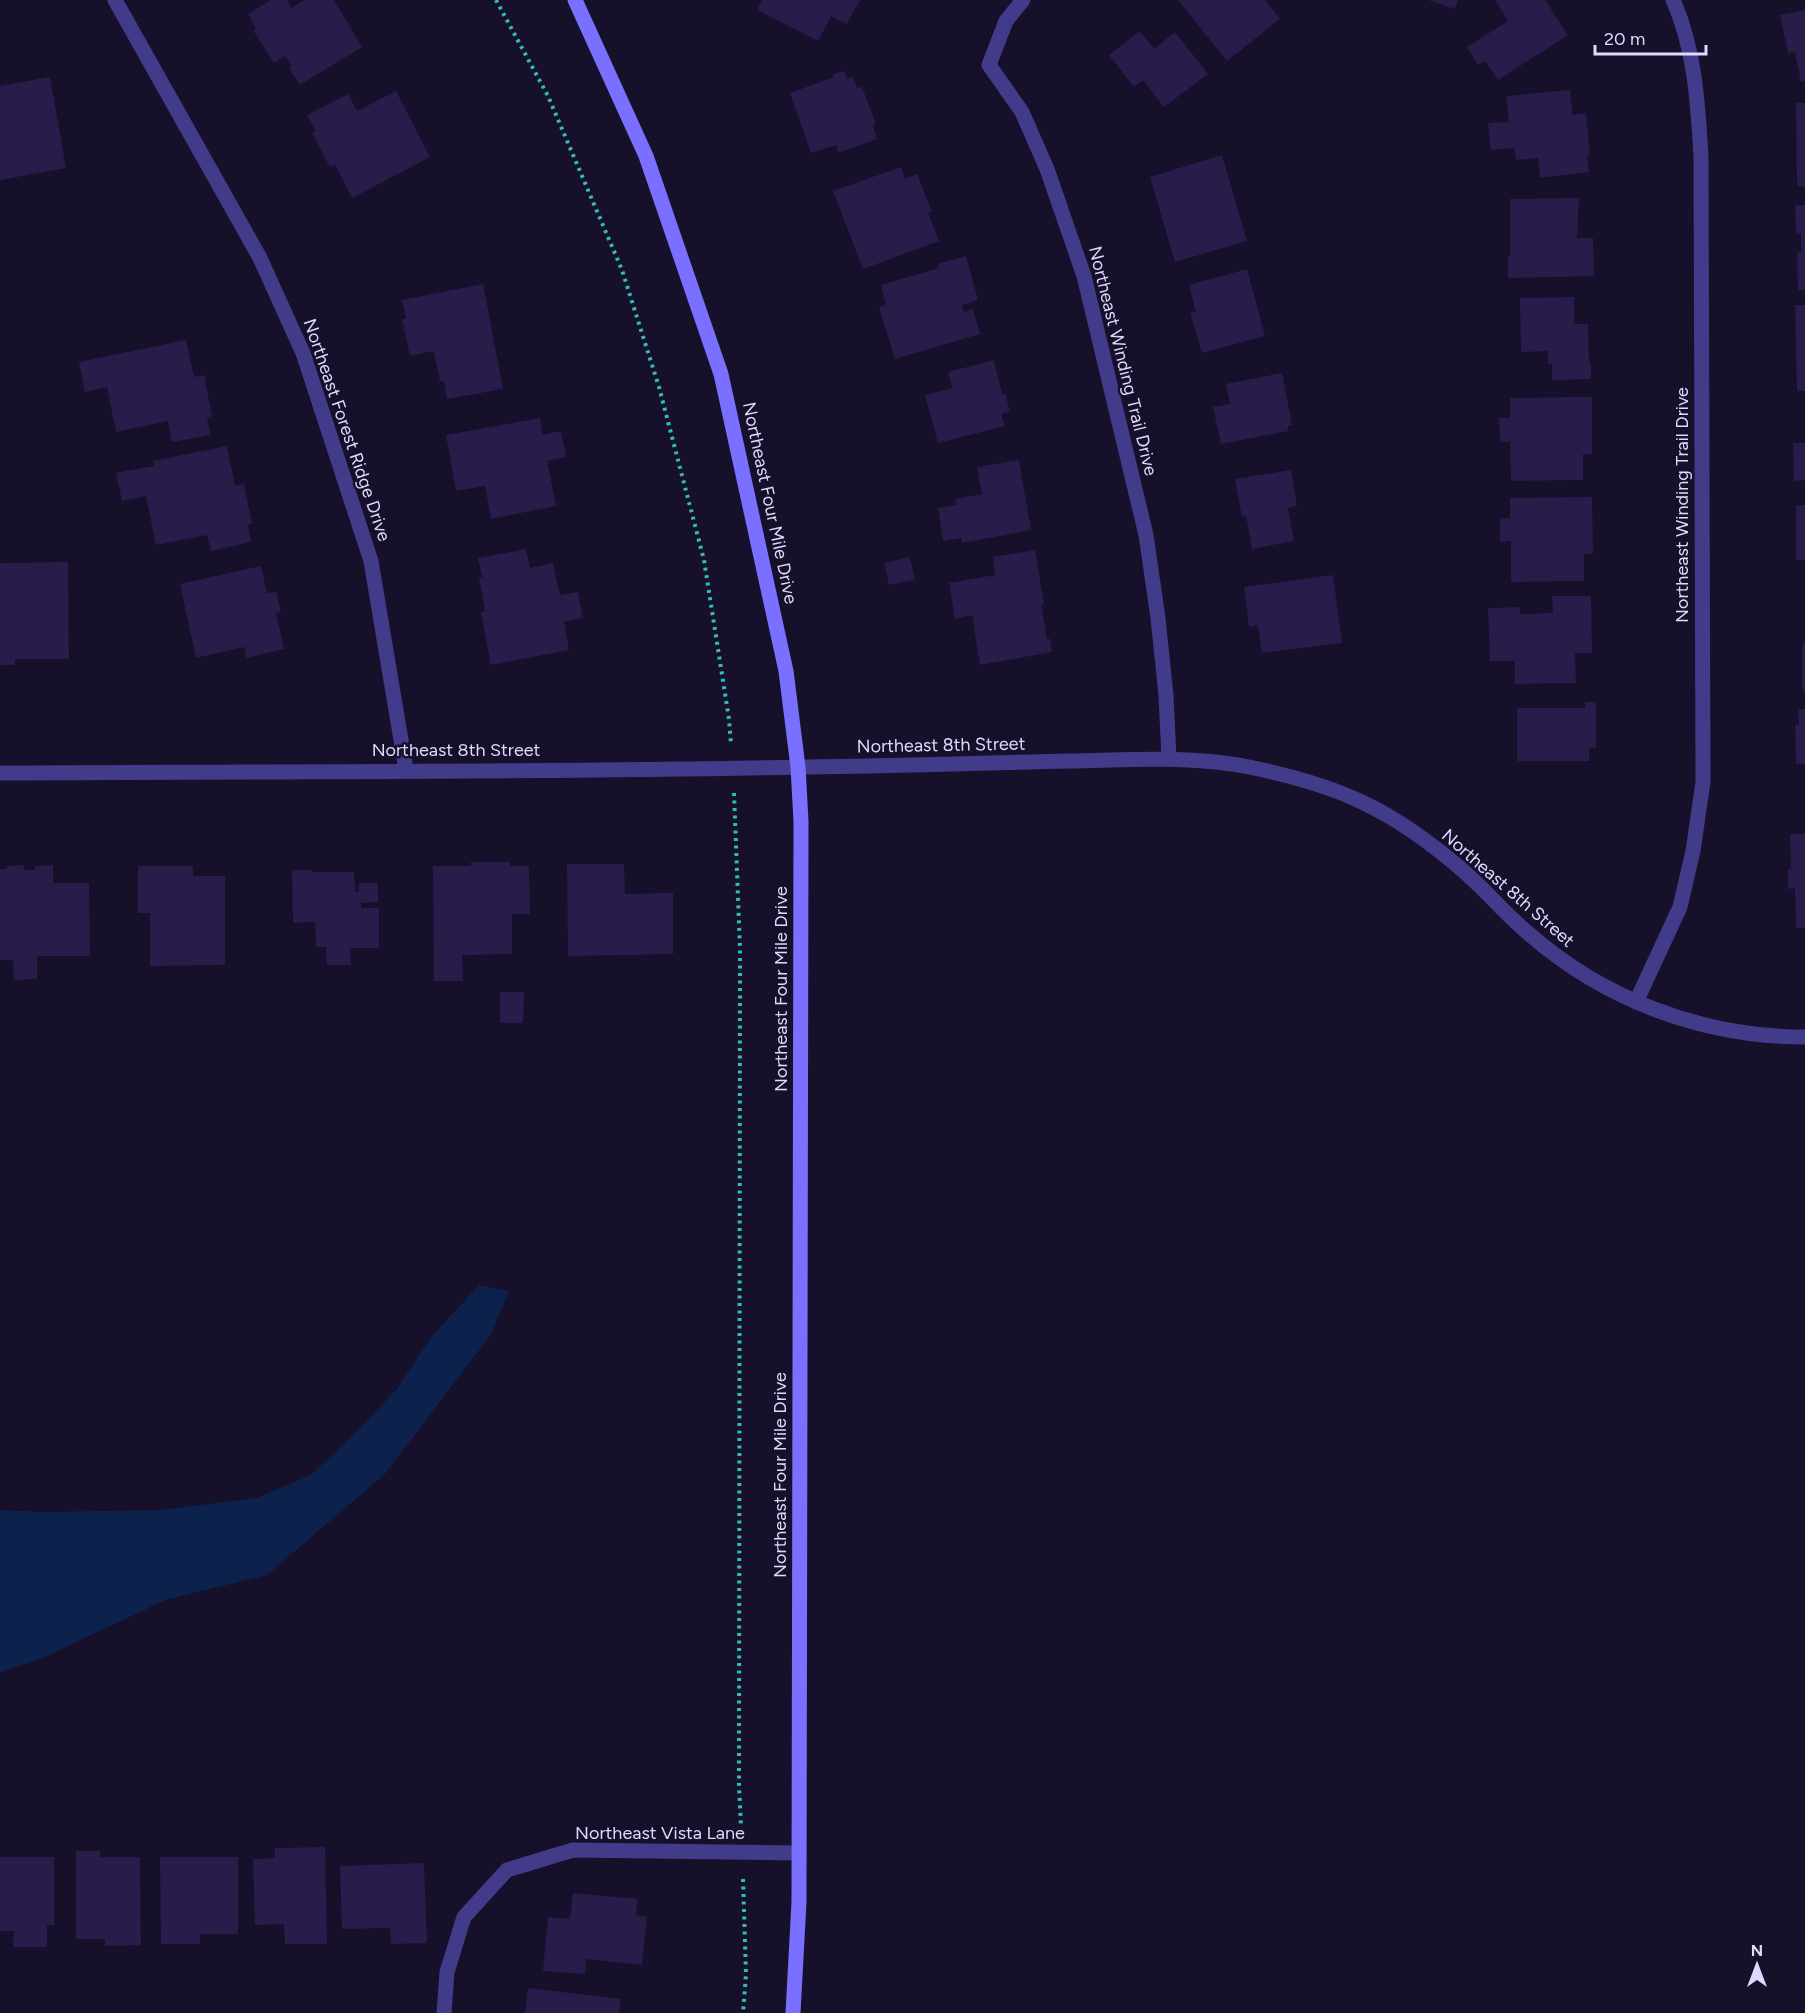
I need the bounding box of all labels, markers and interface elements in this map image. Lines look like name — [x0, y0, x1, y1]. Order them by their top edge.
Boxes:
scale bar — [1595, 18, 1706, 56]
text: 20 m — [1604, 28, 1645, 50]
street label: Northeast Winding Trail Drive — [1084, 244, 1162, 478]
street label: Northeast Forest Ridge Drive — [298, 316, 396, 544]
street label: Northeast Winding Trail Drive — [1671, 387, 1693, 623]
street label: Northeast Four Mile Drive — [738, 400, 802, 606]
street label: Northeast 8th Street — [856, 733, 1026, 757]
street label: Northeast 8th Street — [372, 739, 541, 761]
street label: Northeast 8th Street — [1437, 824, 1579, 952]
street label: Northeast Four Mile Drive — [770, 886, 792, 1092]
street label: Northeast Four Mile Drive — [769, 1372, 791, 1578]
street label: Northeast Vista Lane — [575, 1822, 745, 1844]
north arrow — [1727, 1935, 1787, 1995]
text: N — [1751, 1941, 1763, 1960]

